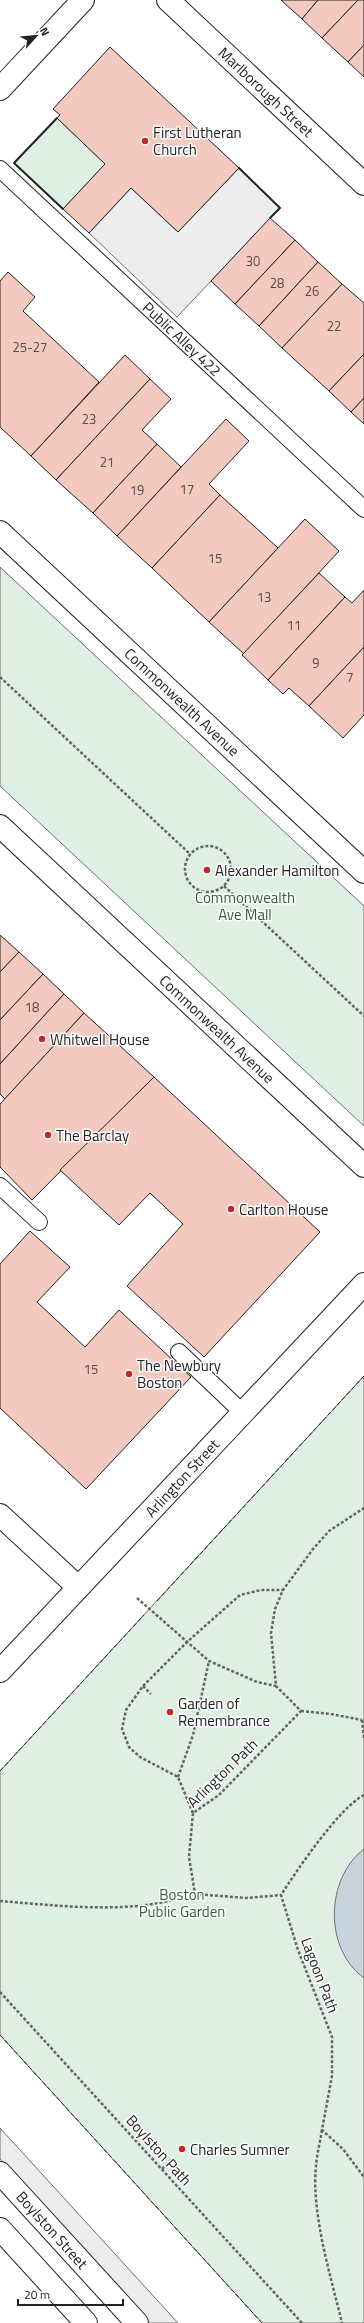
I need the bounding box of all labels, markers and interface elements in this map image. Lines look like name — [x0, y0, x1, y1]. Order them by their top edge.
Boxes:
north arrow — [16, 16, 56, 56]
text: N — [36, 24, 54, 38]
street label: Marlborough Street — [213, 42, 319, 143]
place label: First Lutheran Church — [153, 121, 242, 161]
marker: First Lutheran Church — [140, 136, 150, 146]
house number: 30 — [246, 251, 260, 271]
house number: 28 — [270, 273, 284, 293]
house number: 26 — [305, 281, 319, 301]
street label: Public Alley 422 — [137, 296, 227, 382]
house number: 22 — [327, 316, 341, 336]
house number: 25-27 — [13, 337, 47, 357]
house number: 23 — [82, 409, 96, 429]
house number: 21 — [100, 452, 114, 472]
house number: 17 — [180, 479, 194, 499]
house number: 19 — [130, 480, 144, 500]
house number: 15 — [208, 548, 222, 568]
house number: 13 — [257, 587, 271, 607]
house number: 11 — [287, 615, 301, 635]
street label: Commonwealth Avenue — [119, 642, 245, 762]
house number: 9 — [312, 653, 320, 673]
house number: 7 — [346, 667, 354, 687]
place label: Alexander Hamilton — [215, 859, 339, 882]
marker: Alexander Hamilton — [202, 865, 212, 875]
park label: Commonwealth Ave Mall — [195, 886, 295, 926]
street label: Commonwealth Avenue — [154, 969, 280, 1089]
house number: 18 — [25, 997, 39, 1017]
place label: Whitwell House — [50, 1028, 150, 1051]
marker: Whitwell House — [37, 1034, 47, 1044]
place label: The Barclay — [56, 1124, 129, 1147]
marker: The Barclay — [43, 1130, 53, 1140]
place label: Carlton House — [239, 1198, 328, 1221]
marker: Carlton House — [226, 1204, 236, 1214]
place label: The Newbury Boston — [137, 1354, 221, 1394]
house number: 15 — [84, 1359, 98, 1379]
marker: The Newbury Boston — [124, 1369, 134, 1379]
street label: Arlington Street — [140, 1433, 225, 1522]
place label: Garden of Remembrance — [178, 1692, 270, 1732]
marker: Garden of Remembrance — [165, 1707, 175, 1717]
street label: Arlington Path — [181, 1733, 263, 1813]
park label: Boston Public Garden — [139, 1883, 225, 1923]
street label: Lagoon Path — [295, 1934, 345, 2016]
street label: Boylston Path — [121, 2109, 197, 2191]
place label: Charles Sumner — [190, 2138, 290, 2161]
marker: Charles Sumner — [177, 2144, 187, 2154]
street label: Boylston Street — [11, 2186, 94, 2275]
scale bar — [18, 2281, 123, 2307]
text: 20 m — [24, 2285, 50, 2304]

